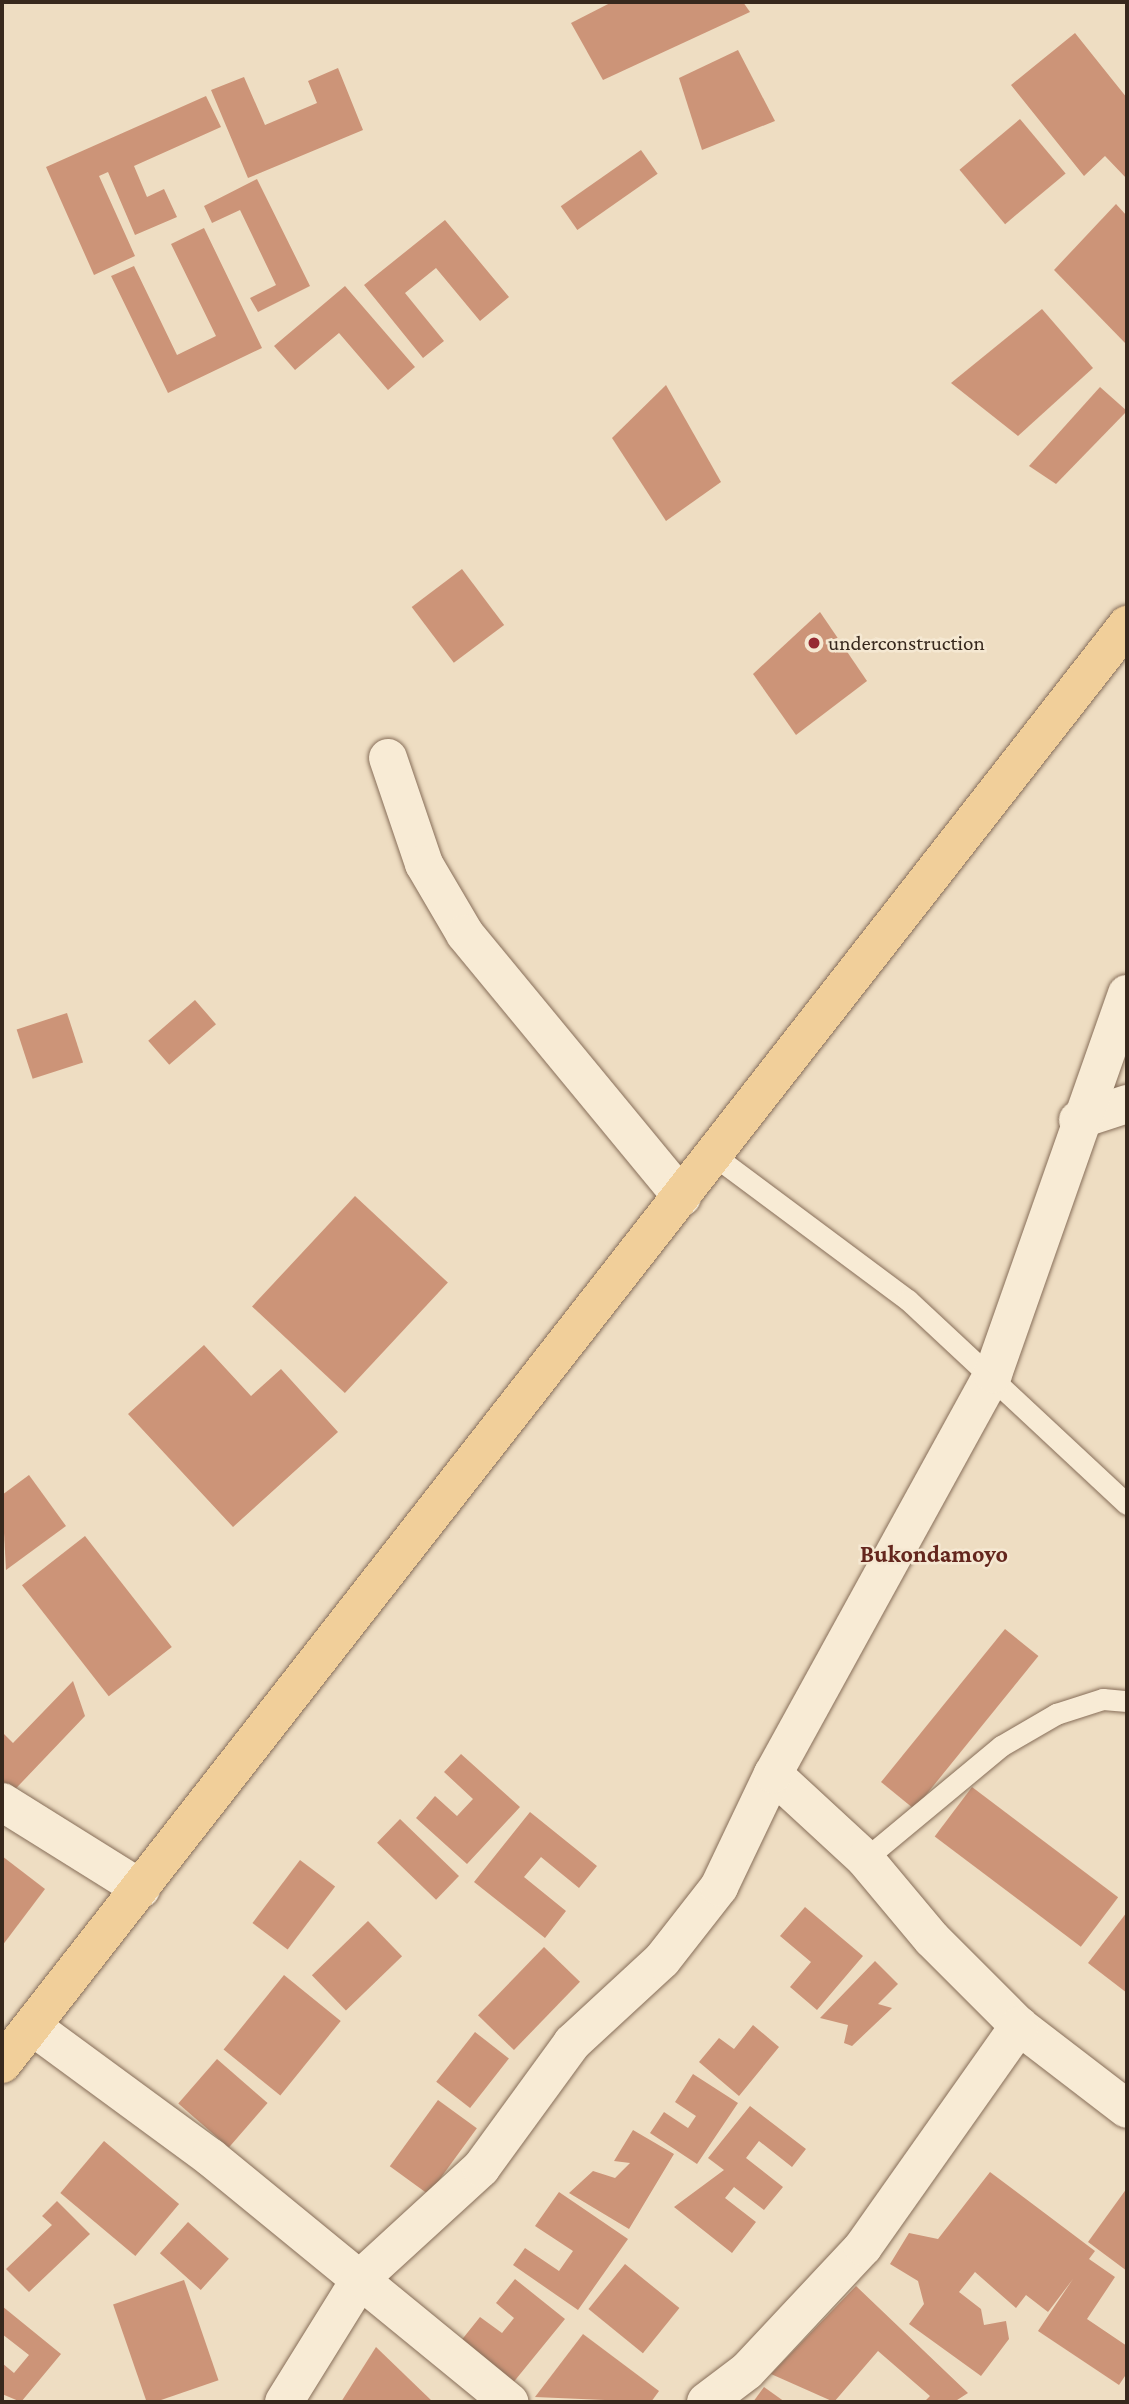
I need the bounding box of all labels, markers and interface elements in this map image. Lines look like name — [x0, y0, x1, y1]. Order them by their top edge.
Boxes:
place label: underconstruction — [828, 630, 985, 656]
marker: underconstruction — [806, 635, 822, 651]
district label: Bukondamoyo — [860, 1540, 1008, 1568]

